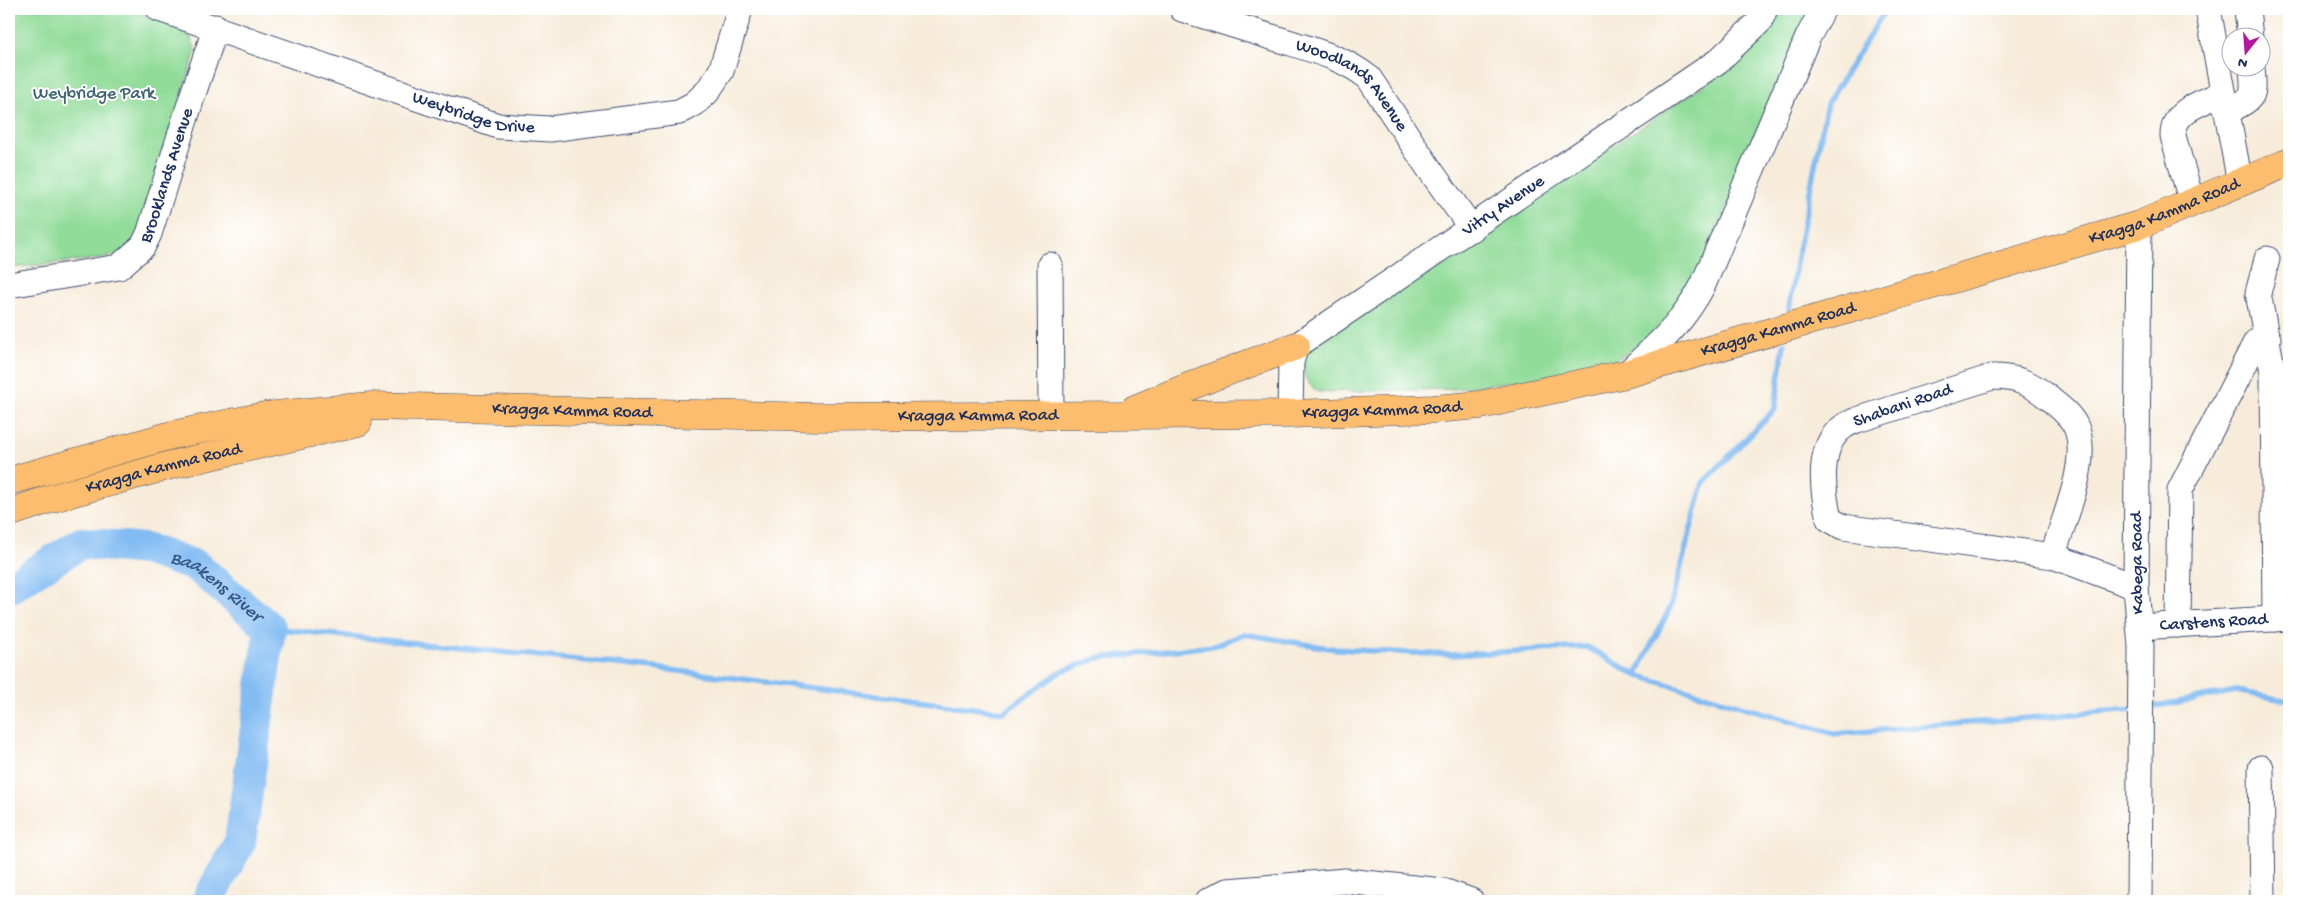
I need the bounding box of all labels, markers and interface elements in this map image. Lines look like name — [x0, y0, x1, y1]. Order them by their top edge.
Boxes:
north arrow — [2220, 28, 2270, 78]
street label: Woodlands Avenue — [1293, 35, 1412, 136]
text: N — [2236, 53, 2250, 72]
park label: Weybridge Park — [33, 84, 157, 105]
street label: Weybridge Drive — [409, 87, 536, 139]
street label: Brooklands Avenue — [135, 105, 199, 248]
street label: Vitry Avenue — [1457, 170, 1549, 242]
street label: Kragga Kamma Road — [2086, 173, 2244, 250]
street label: Kragga Kamma Road — [1698, 297, 1860, 362]
street label: Shabani Road — [1851, 379, 1957, 433]
street label: Kragga Kamma Road — [1302, 396, 1464, 424]
street label: Kragga Kamma Road — [492, 398, 654, 423]
street label: Kragga Kamma Road — [898, 405, 1060, 427]
street label: Kragga Kamma Road — [83, 438, 245, 499]
street label: Kabega Road — [2127, 510, 2149, 614]
water label: Baakens River — [167, 547, 270, 630]
street label: Carstens Road — [2159, 609, 2270, 636]

